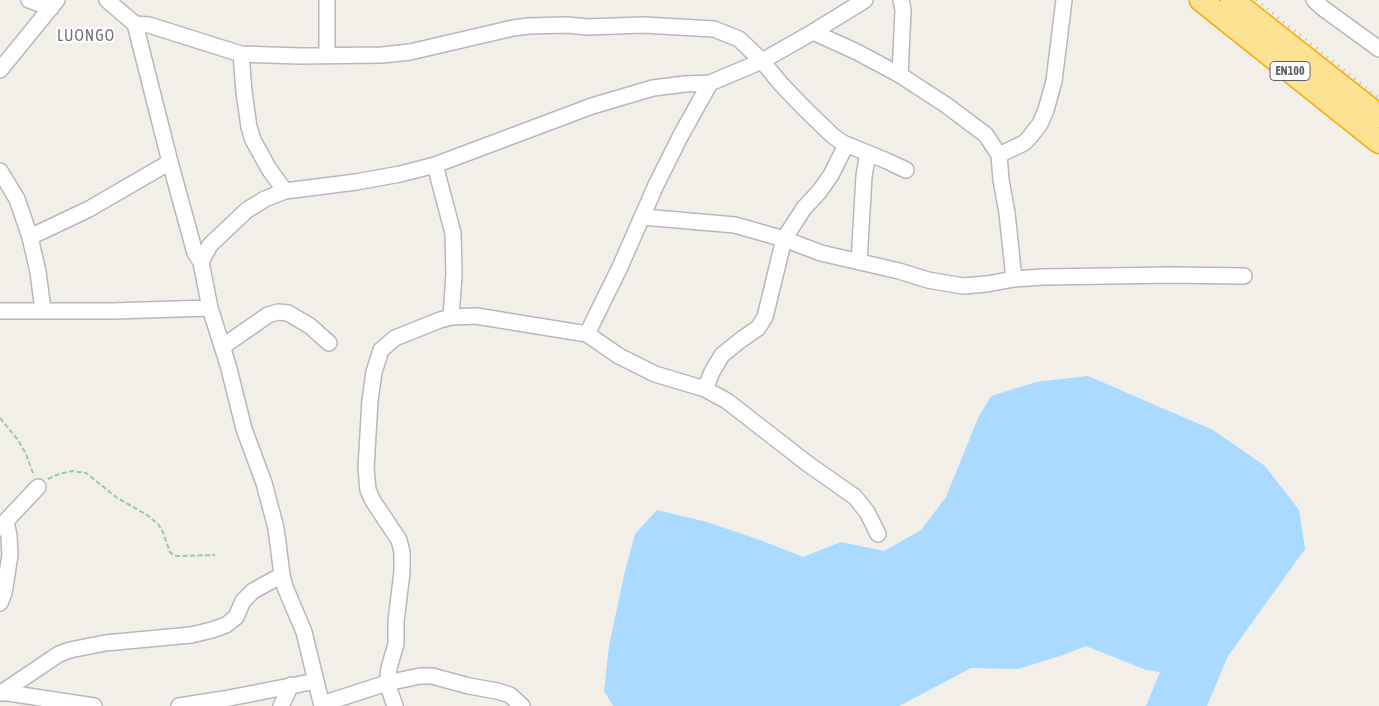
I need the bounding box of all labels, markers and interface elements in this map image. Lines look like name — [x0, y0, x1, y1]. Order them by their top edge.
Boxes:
district label: LUONGO — [56, 26, 116, 46]
road number: EN100 — [1270, 61, 1310, 80]

